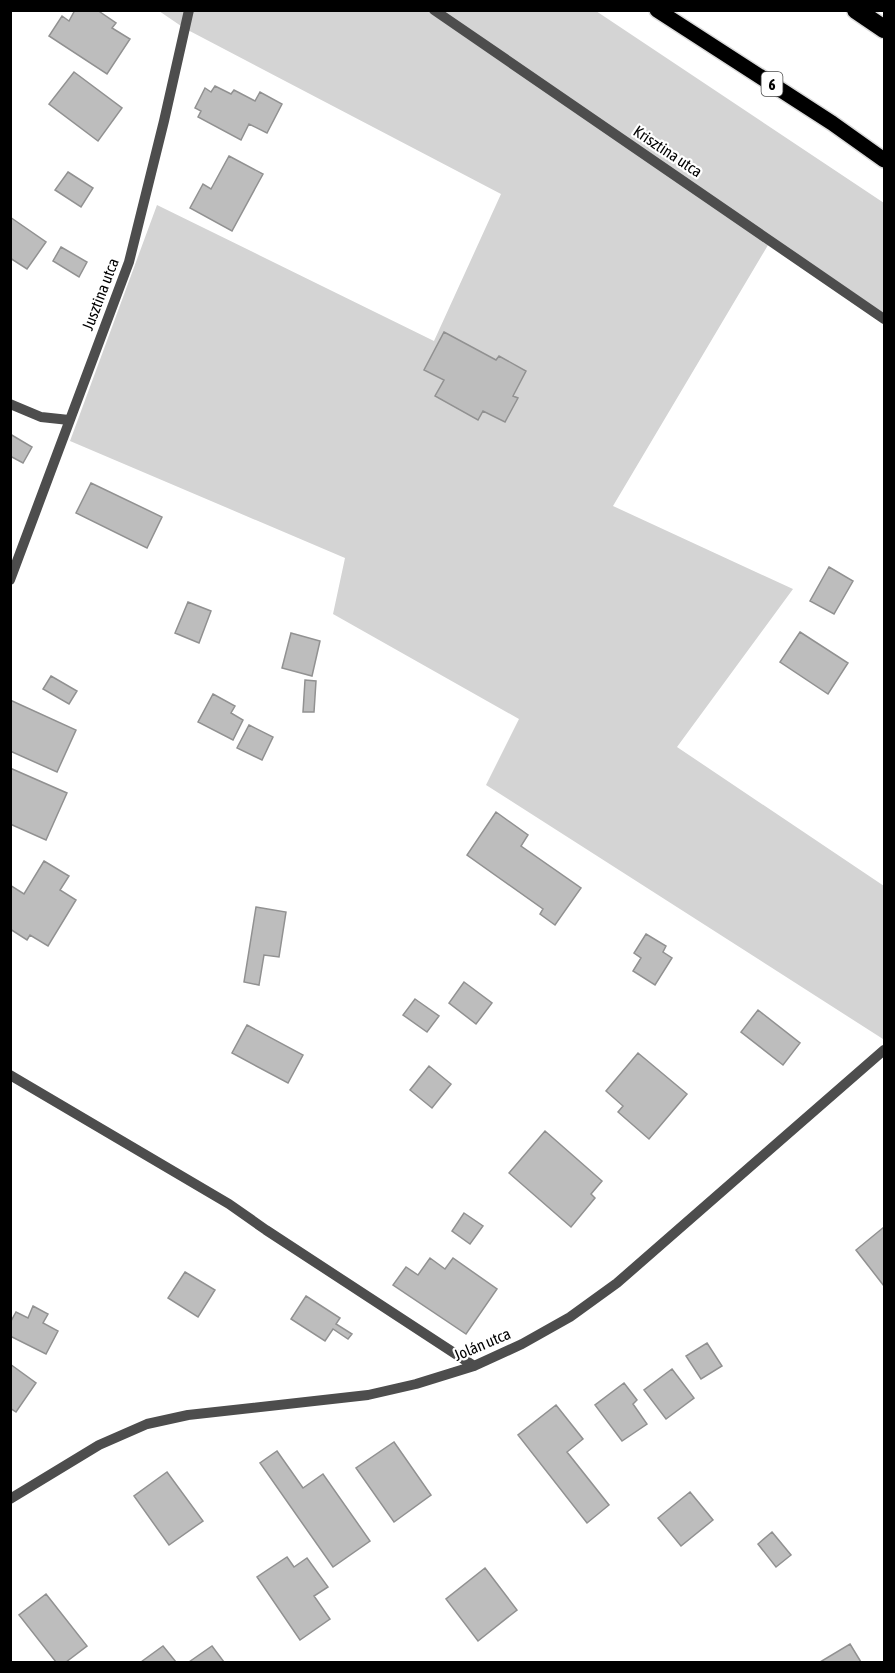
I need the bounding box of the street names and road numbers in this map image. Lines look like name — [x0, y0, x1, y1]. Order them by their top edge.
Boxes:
road number: 6 — [762, 72, 782, 96]
street label: Krisztina utca — [630, 121, 706, 181]
street label: Jusztina utca — [78, 256, 122, 332]
street label: Jolán utca — [451, 1324, 513, 1364]

